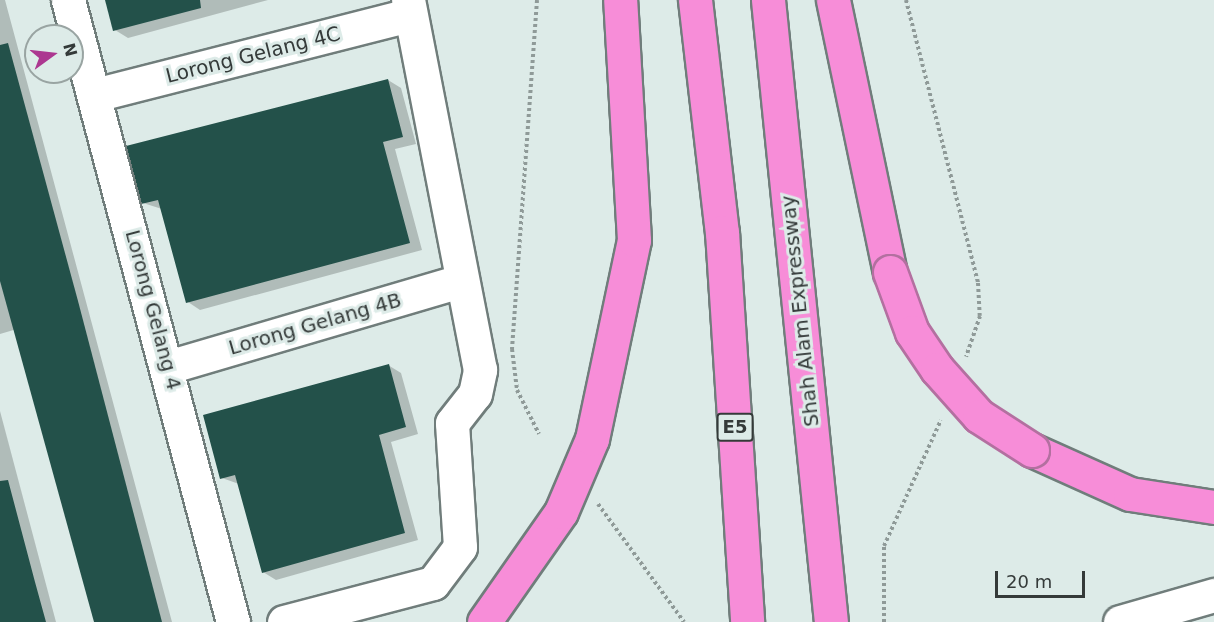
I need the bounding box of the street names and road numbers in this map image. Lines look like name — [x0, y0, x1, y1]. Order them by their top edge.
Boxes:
street label: Lorong Gelang 4C — [163, 22, 343, 88]
street label: Shah Alam Expressway — [776, 194, 824, 428]
street label: Lorong Gelang 4 — [120, 227, 186, 393]
street label: Lorong Gelang 4B — [226, 288, 404, 360]
road number: E5 — [716, 412, 754, 442]

